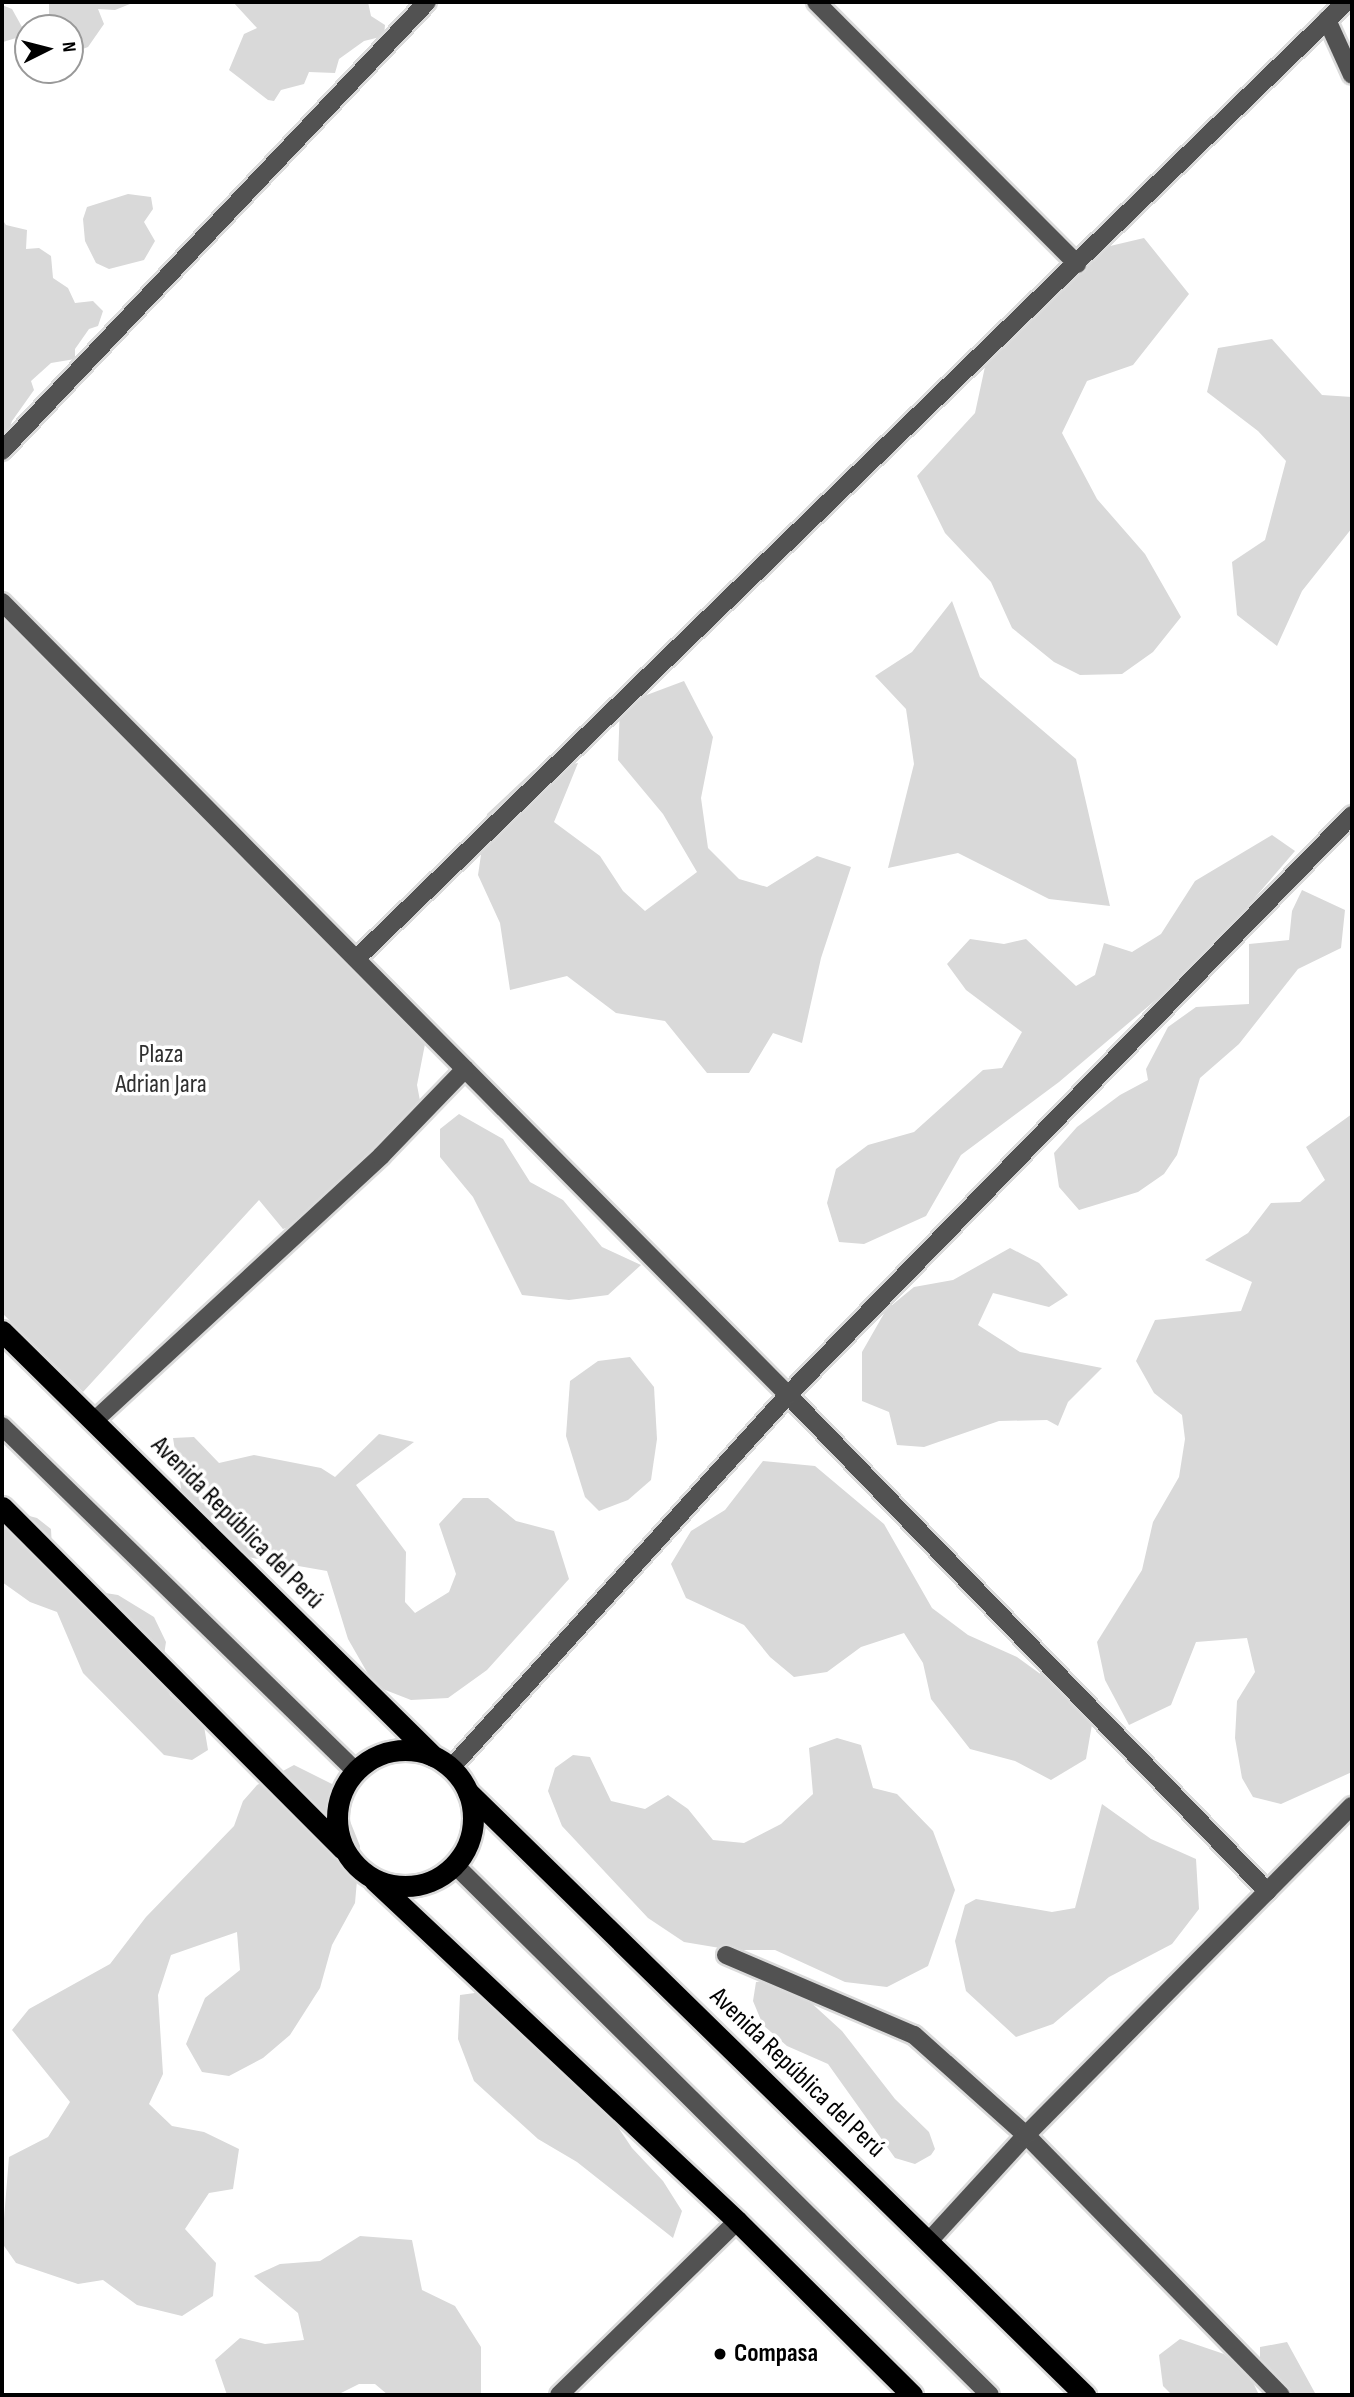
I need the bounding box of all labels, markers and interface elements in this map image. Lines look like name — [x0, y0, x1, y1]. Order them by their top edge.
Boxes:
north arrow — [14, 14, 84, 84]
text: N — [56, 41, 80, 53]
park label: Plaza Adrian Jara — [115, 1039, 207, 1100]
street label: Avenida República del Perú — [144, 1430, 330, 1616]
street label: Avenida República del Perú — [703, 1982, 891, 2164]
place label: Compasa — [734, 2338, 818, 2370]
marker: Compasa — [712, 2346, 728, 2362]

